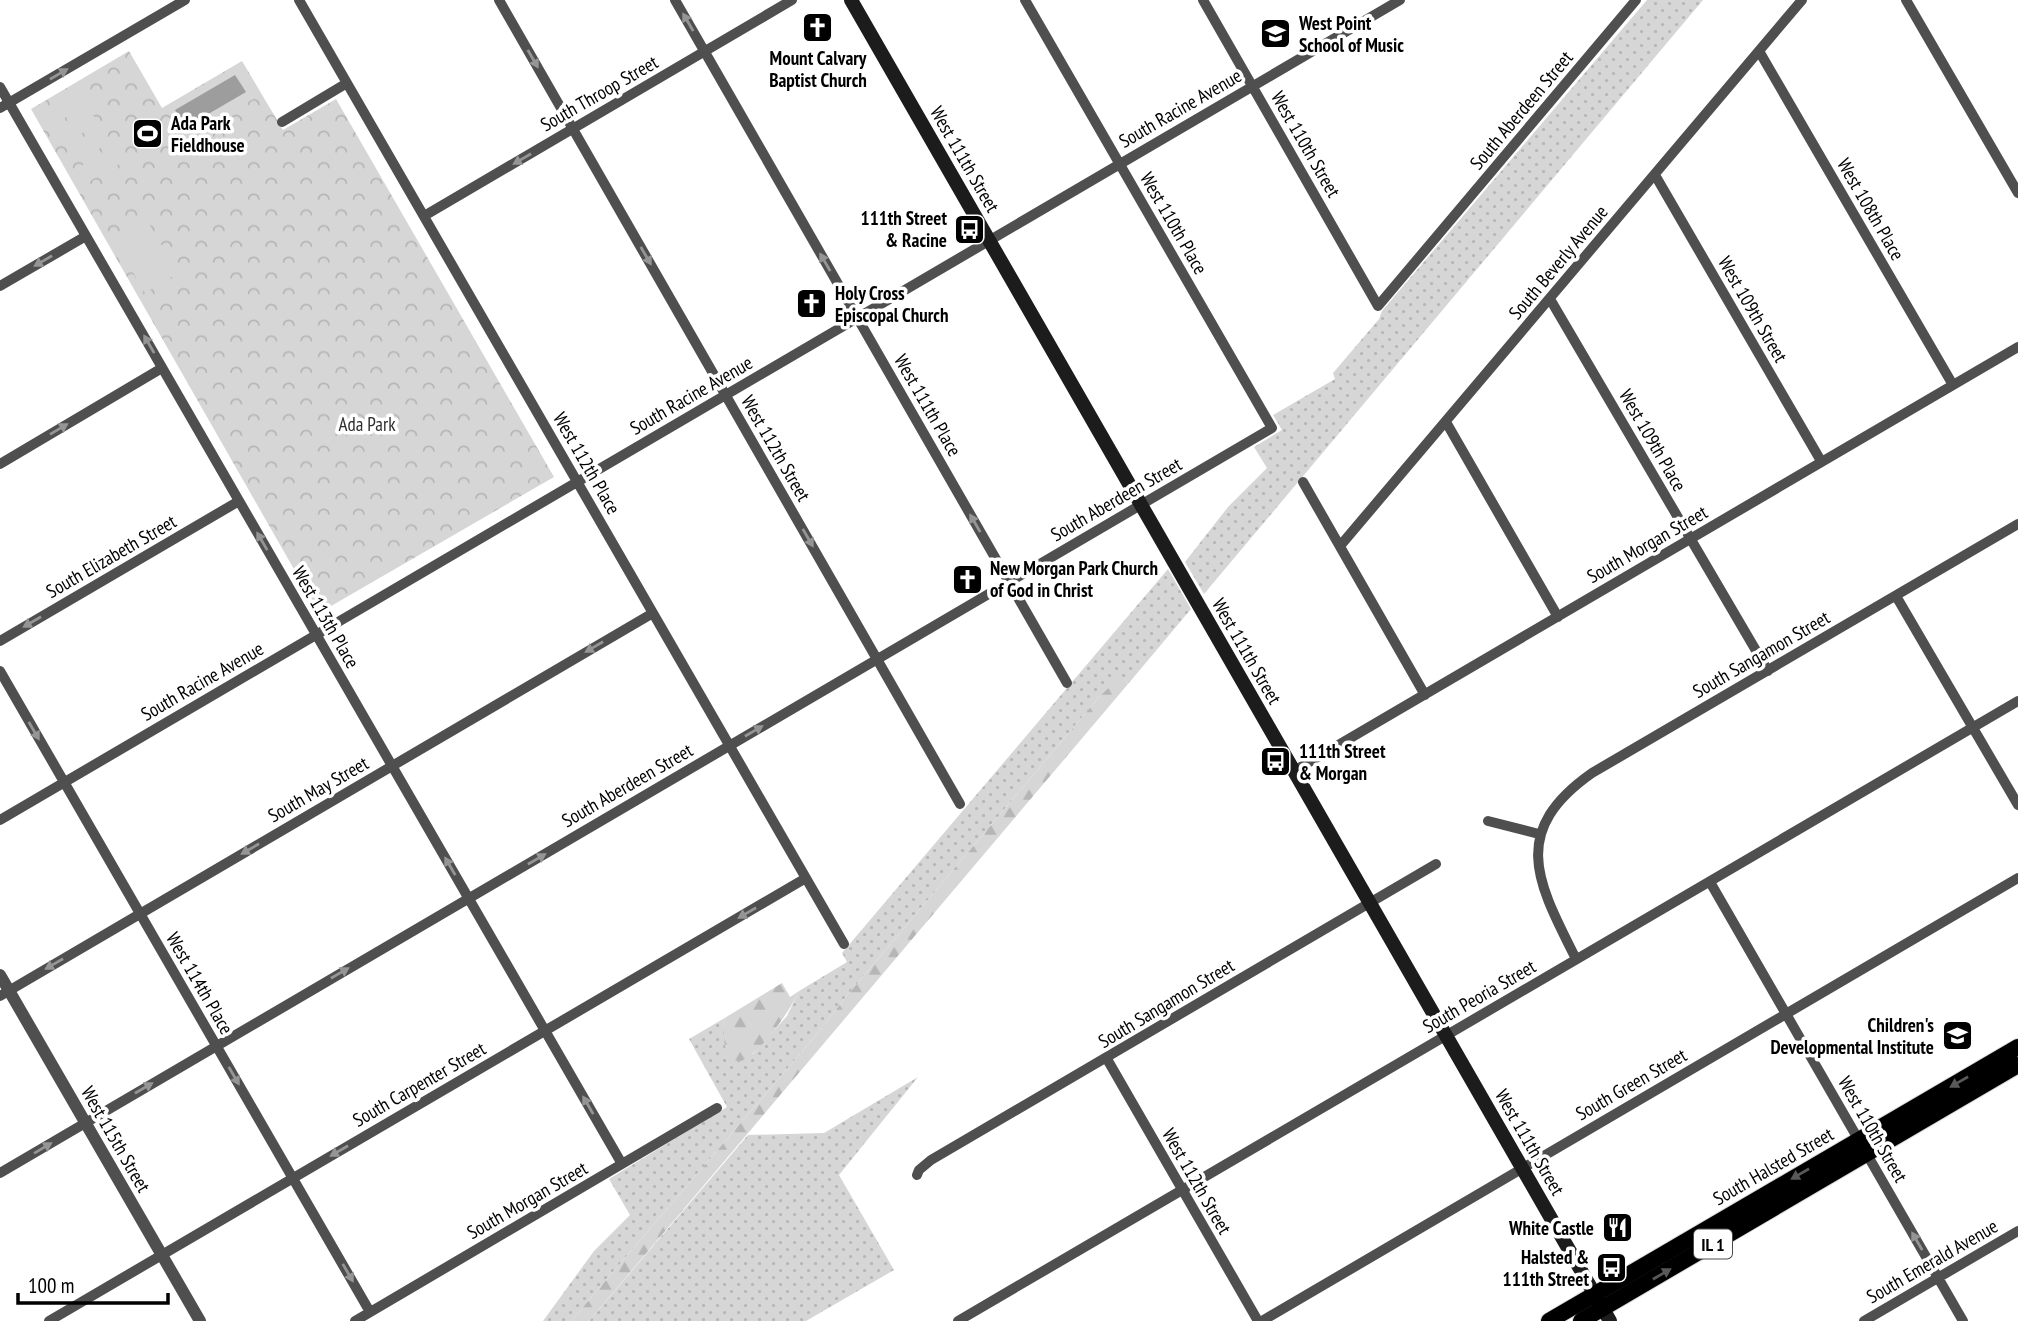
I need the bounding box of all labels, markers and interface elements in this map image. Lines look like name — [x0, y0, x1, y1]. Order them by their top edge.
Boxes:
church icon: Mount Calvary Baptist Church — [801, 10, 835, 44]
place label: West Point School of Music — [1298, 11, 1404, 57]
one-way arrow — [681, 13, 694, 32]
school or university icon: West Point School of Music — [1259, 17, 1293, 51]
street label: South Aberdeen Street — [1464, 45, 1578, 174]
place label: Mount Calvary Baptist Church — [769, 46, 867, 92]
street label: South Throop Street — [536, 49, 663, 136]
one-way arrow — [527, 50, 539, 69]
street label: South Racine Avenue — [1114, 63, 1246, 153]
one-way arrow — [49, 68, 68, 80]
street label: West 110th Street — [1266, 87, 1346, 202]
street label: West 111th Street — [925, 102, 1005, 217]
place label: Ada Park Fieldhouse — [170, 111, 245, 157]
sports icon: Ada Park Fieldhouse — [131, 117, 165, 151]
one-way arrow — [512, 152, 531, 165]
street label: West 108th Place — [1832, 154, 1910, 264]
street label: West 110th Place — [1135, 168, 1213, 278]
street label: South Beverly Avenue — [1503, 200, 1613, 324]
place label: 111th Street & Racine — [861, 206, 947, 252]
bus stop icon: 111th Street & Racine — [953, 212, 987, 246]
one-way arrow — [640, 247, 652, 266]
one-way arrow — [819, 252, 832, 271]
street label: West 109th Street — [1713, 252, 1793, 367]
one-way arrow — [33, 255, 53, 267]
place label: Holy Cross Episcopal Church — [835, 281, 949, 327]
church icon: Holy Cross Episcopal Church — [795, 287, 829, 321]
one-way arrow — [143, 335, 155, 354]
street label: South Racine Avenue — [625, 350, 757, 440]
street label: West 111th Place — [889, 350, 967, 460]
street label: West 109th Place — [1614, 385, 1692, 495]
street label: West 112th Street — [736, 391, 816, 506]
street label: West 112th Place — [548, 408, 626, 518]
park label: Ada Park — [338, 412, 396, 436]
one-way arrow — [49, 423, 68, 435]
street label: South Aberdeen Street — [1046, 451, 1187, 546]
street label: South Morgan Street — [1582, 499, 1712, 588]
street label: South Elizabeth Street — [42, 509, 181, 603]
one-way arrow — [969, 513, 982, 532]
one-way arrow — [802, 529, 815, 548]
one-way arrow — [256, 532, 269, 551]
place label: New Morgan Park Church of God in Christ — [990, 556, 1158, 602]
street label: West 113th Place — [287, 562, 365, 672]
church icon: New Morgan Park Church of God in Christ — [950, 562, 984, 596]
street label: West 111th Street — [1207, 594, 1287, 709]
street label: South Sangamon Street — [1688, 605, 1835, 703]
one-way arrow — [23, 616, 42, 628]
street label: South Racine Avenue — [136, 636, 268, 726]
one-way arrow — [585, 641, 604, 654]
one-way arrow — [28, 721, 40, 740]
one-way arrow — [745, 725, 764, 737]
street label: South Aberdeen Street — [557, 737, 698, 832]
place label: 111th Street & Morgan — [1299, 739, 1386, 785]
bus stop icon: 111th Street & Morgan — [1259, 745, 1293, 779]
street label: South May Street — [264, 750, 373, 827]
one-way arrow — [240, 843, 260, 855]
one-way arrow — [527, 852, 546, 865]
one-way arrow — [444, 856, 456, 875]
one-way arrow — [737, 907, 757, 919]
street label: West 114th Place — [161, 928, 239, 1038]
street label: South Sangamon Street — [1094, 953, 1239, 1053]
street label: South Peoria Street — [1418, 954, 1540, 1038]
one-way arrow — [44, 958, 63, 971]
one-way arrow — [331, 967, 350, 980]
place label: Children's Developmental Institute — [1770, 1013, 1934, 1059]
school or university icon: Children's Developmental Institute — [1940, 1019, 1974, 1053]
street label: South Carpenter Street — [348, 1036, 490, 1132]
street label: South Green Street — [1571, 1042, 1691, 1125]
one-way arrow — [228, 1067, 240, 1086]
street label: West 110th Street — [1833, 1072, 1913, 1187]
one-way arrow — [1950, 1075, 1969, 1088]
street label: West 115th Street — [76, 1082, 156, 1197]
one-way arrow — [135, 1082, 154, 1095]
street label: West 111th Street — [1490, 1085, 1570, 1200]
one-way arrow — [582, 1095, 594, 1115]
street label: South Halsted Street — [1708, 1121, 1838, 1210]
street label: West 112th Street — [1157, 1124, 1237, 1239]
one-way arrow — [33, 1142, 52, 1154]
one-way arrow — [330, 1145, 349, 1157]
street label: South Morgan Street — [462, 1155, 592, 1244]
one-way arrow — [1791, 1168, 1810, 1181]
restaurant icon: White Castle — [1600, 1211, 1634, 1245]
street label: South Emerald Avenue — [1862, 1214, 2002, 1308]
place label: White Castle — [1508, 1216, 1594, 1240]
road number: IL 1 — [1694, 1230, 1732, 1259]
one-way arrow — [1911, 1231, 1923, 1250]
place label: Halsted & 111th Street — [1503, 1245, 1589, 1291]
bus stop icon: Halsted & 111th Street — [1595, 1251, 1629, 1285]
scale bar — [18, 1262, 168, 1306]
one-way arrow — [341, 1263, 353, 1283]
one-way arrow — [1652, 1267, 1671, 1280]
text: 100 m — [28, 1272, 74, 1299]

